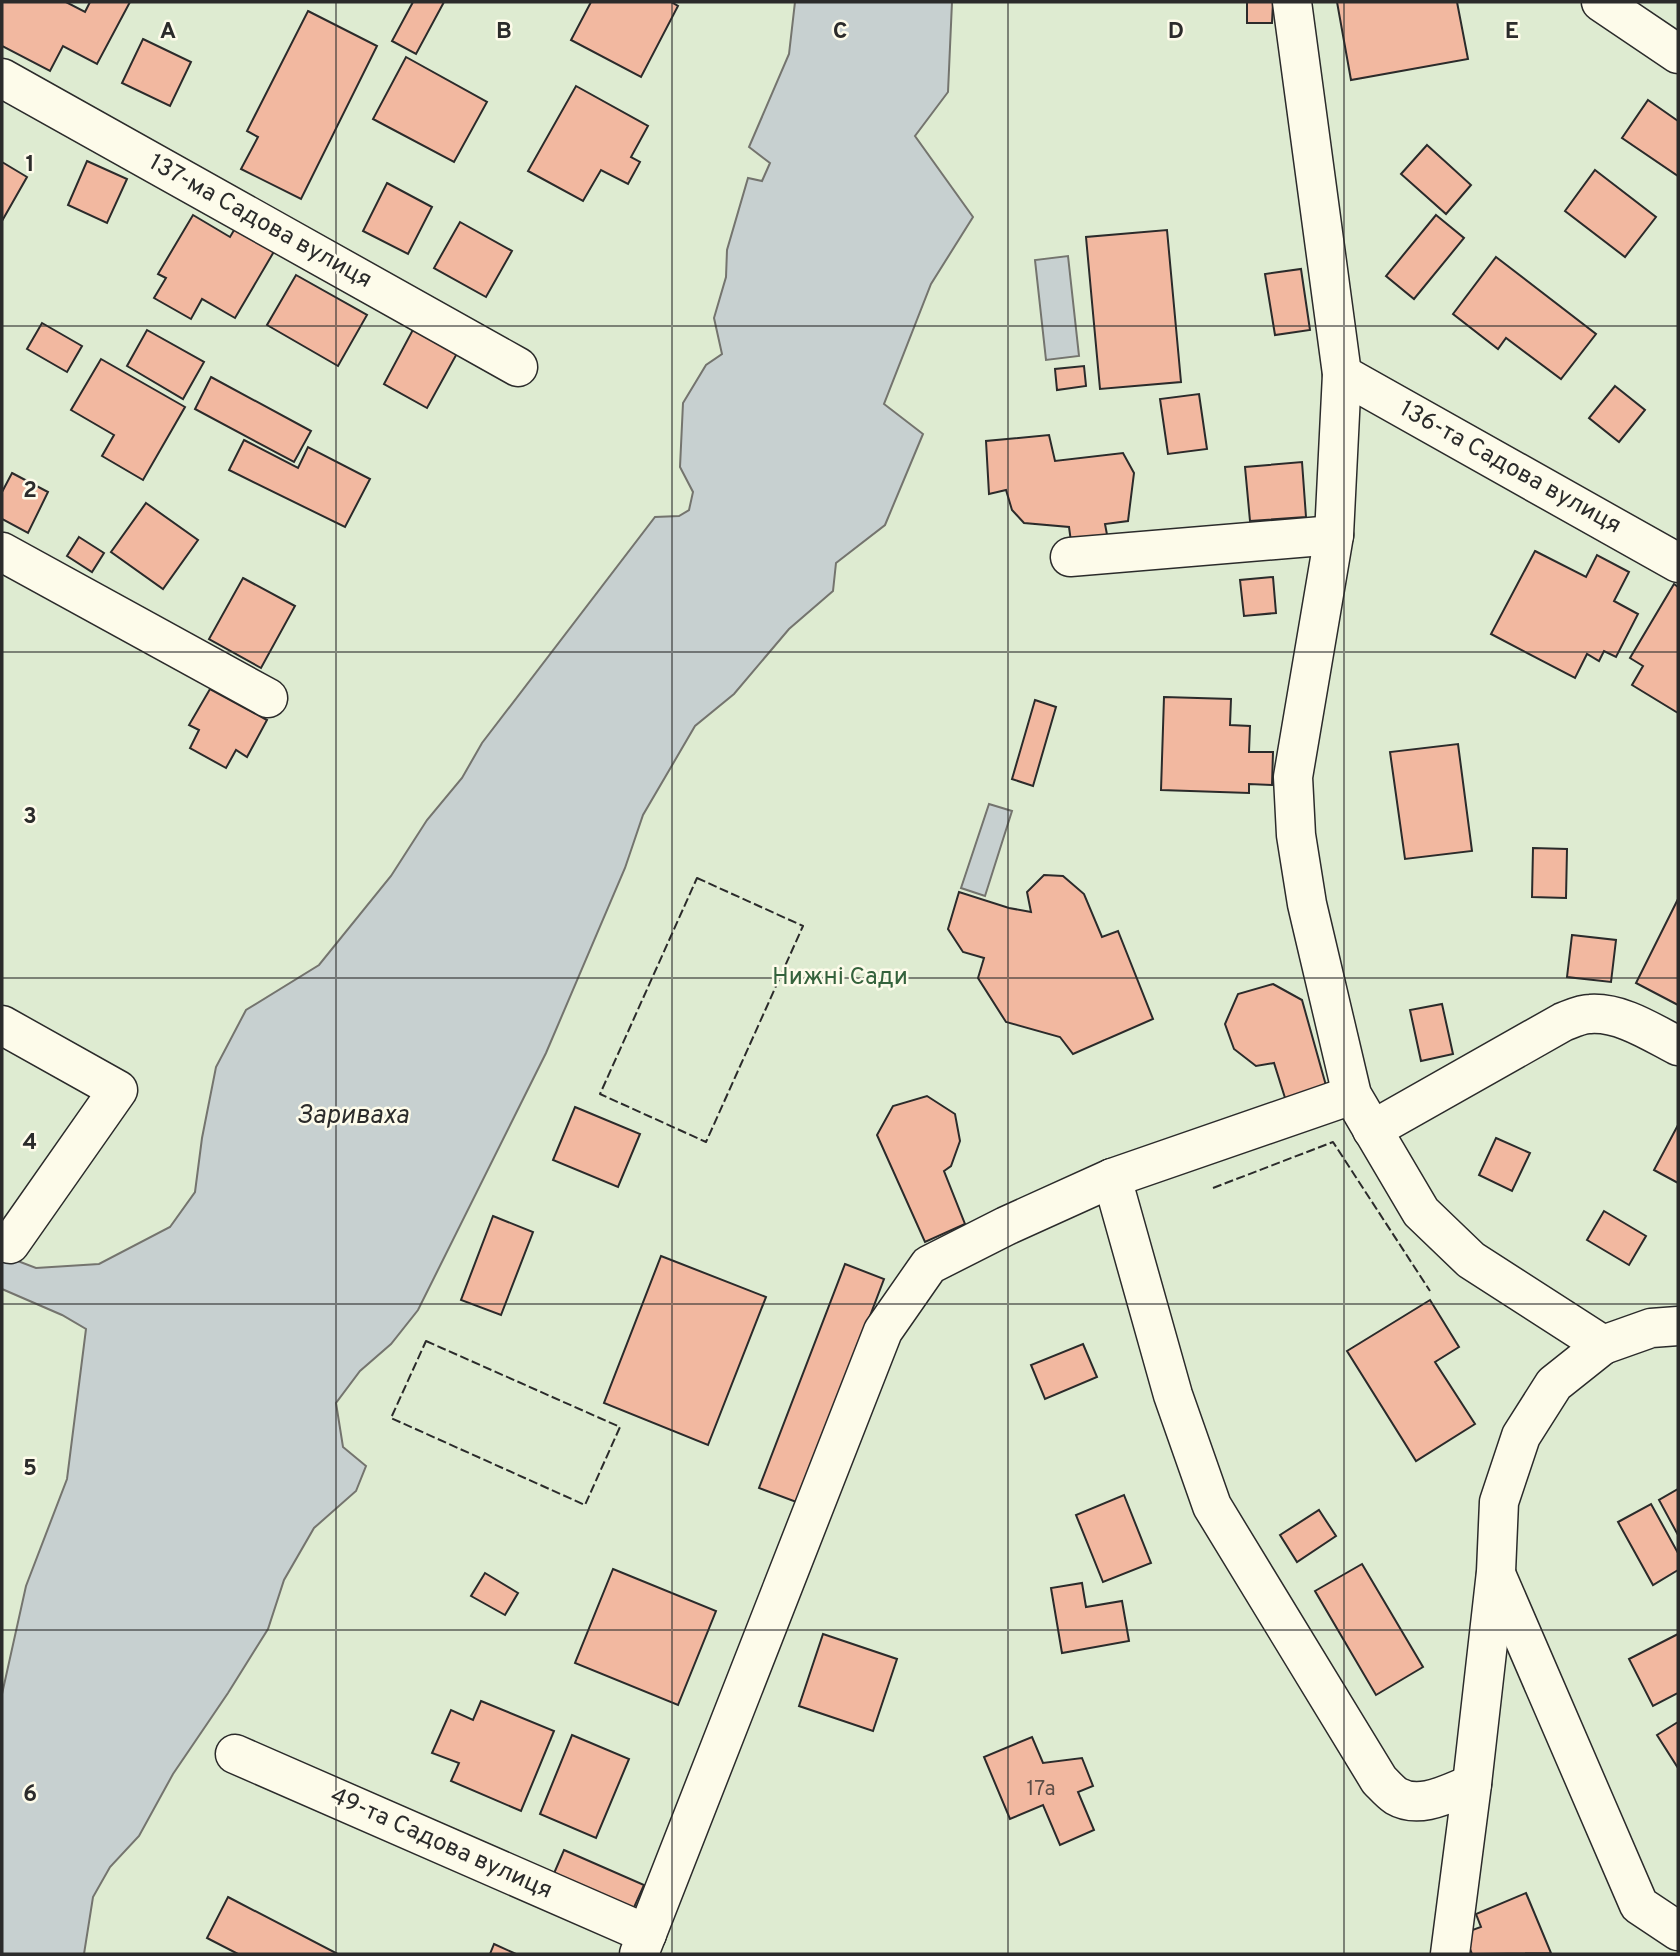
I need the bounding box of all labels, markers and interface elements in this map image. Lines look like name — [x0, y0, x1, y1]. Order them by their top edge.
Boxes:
text: A — [160, 18, 176, 47]
text: B — [496, 18, 512, 47]
text: C — [833, 18, 847, 47]
text: D — [1168, 18, 1184, 47]
text: E — [1505, 18, 1519, 47]
street label: 137-ма Садова вулиця — [143, 148, 377, 296]
text: 1 — [25, 151, 35, 180]
street label: 136-та Садова вулиця — [1394, 395, 1626, 541]
text: 2 — [23, 477, 37, 506]
text: 3 — [23, 803, 37, 832]
park label: Нижні Сади — [772, 963, 908, 993]
water label: Зариваха — [297, 1100, 409, 1133]
text: 4 — [23, 1129, 37, 1158]
text: 5 — [23, 1455, 37, 1484]
house number: 17а — [1026, 1776, 1056, 1803]
text: 6 — [23, 1781, 37, 1810]
street label: 49-та Садова вулиця — [325, 1781, 557, 1907]

